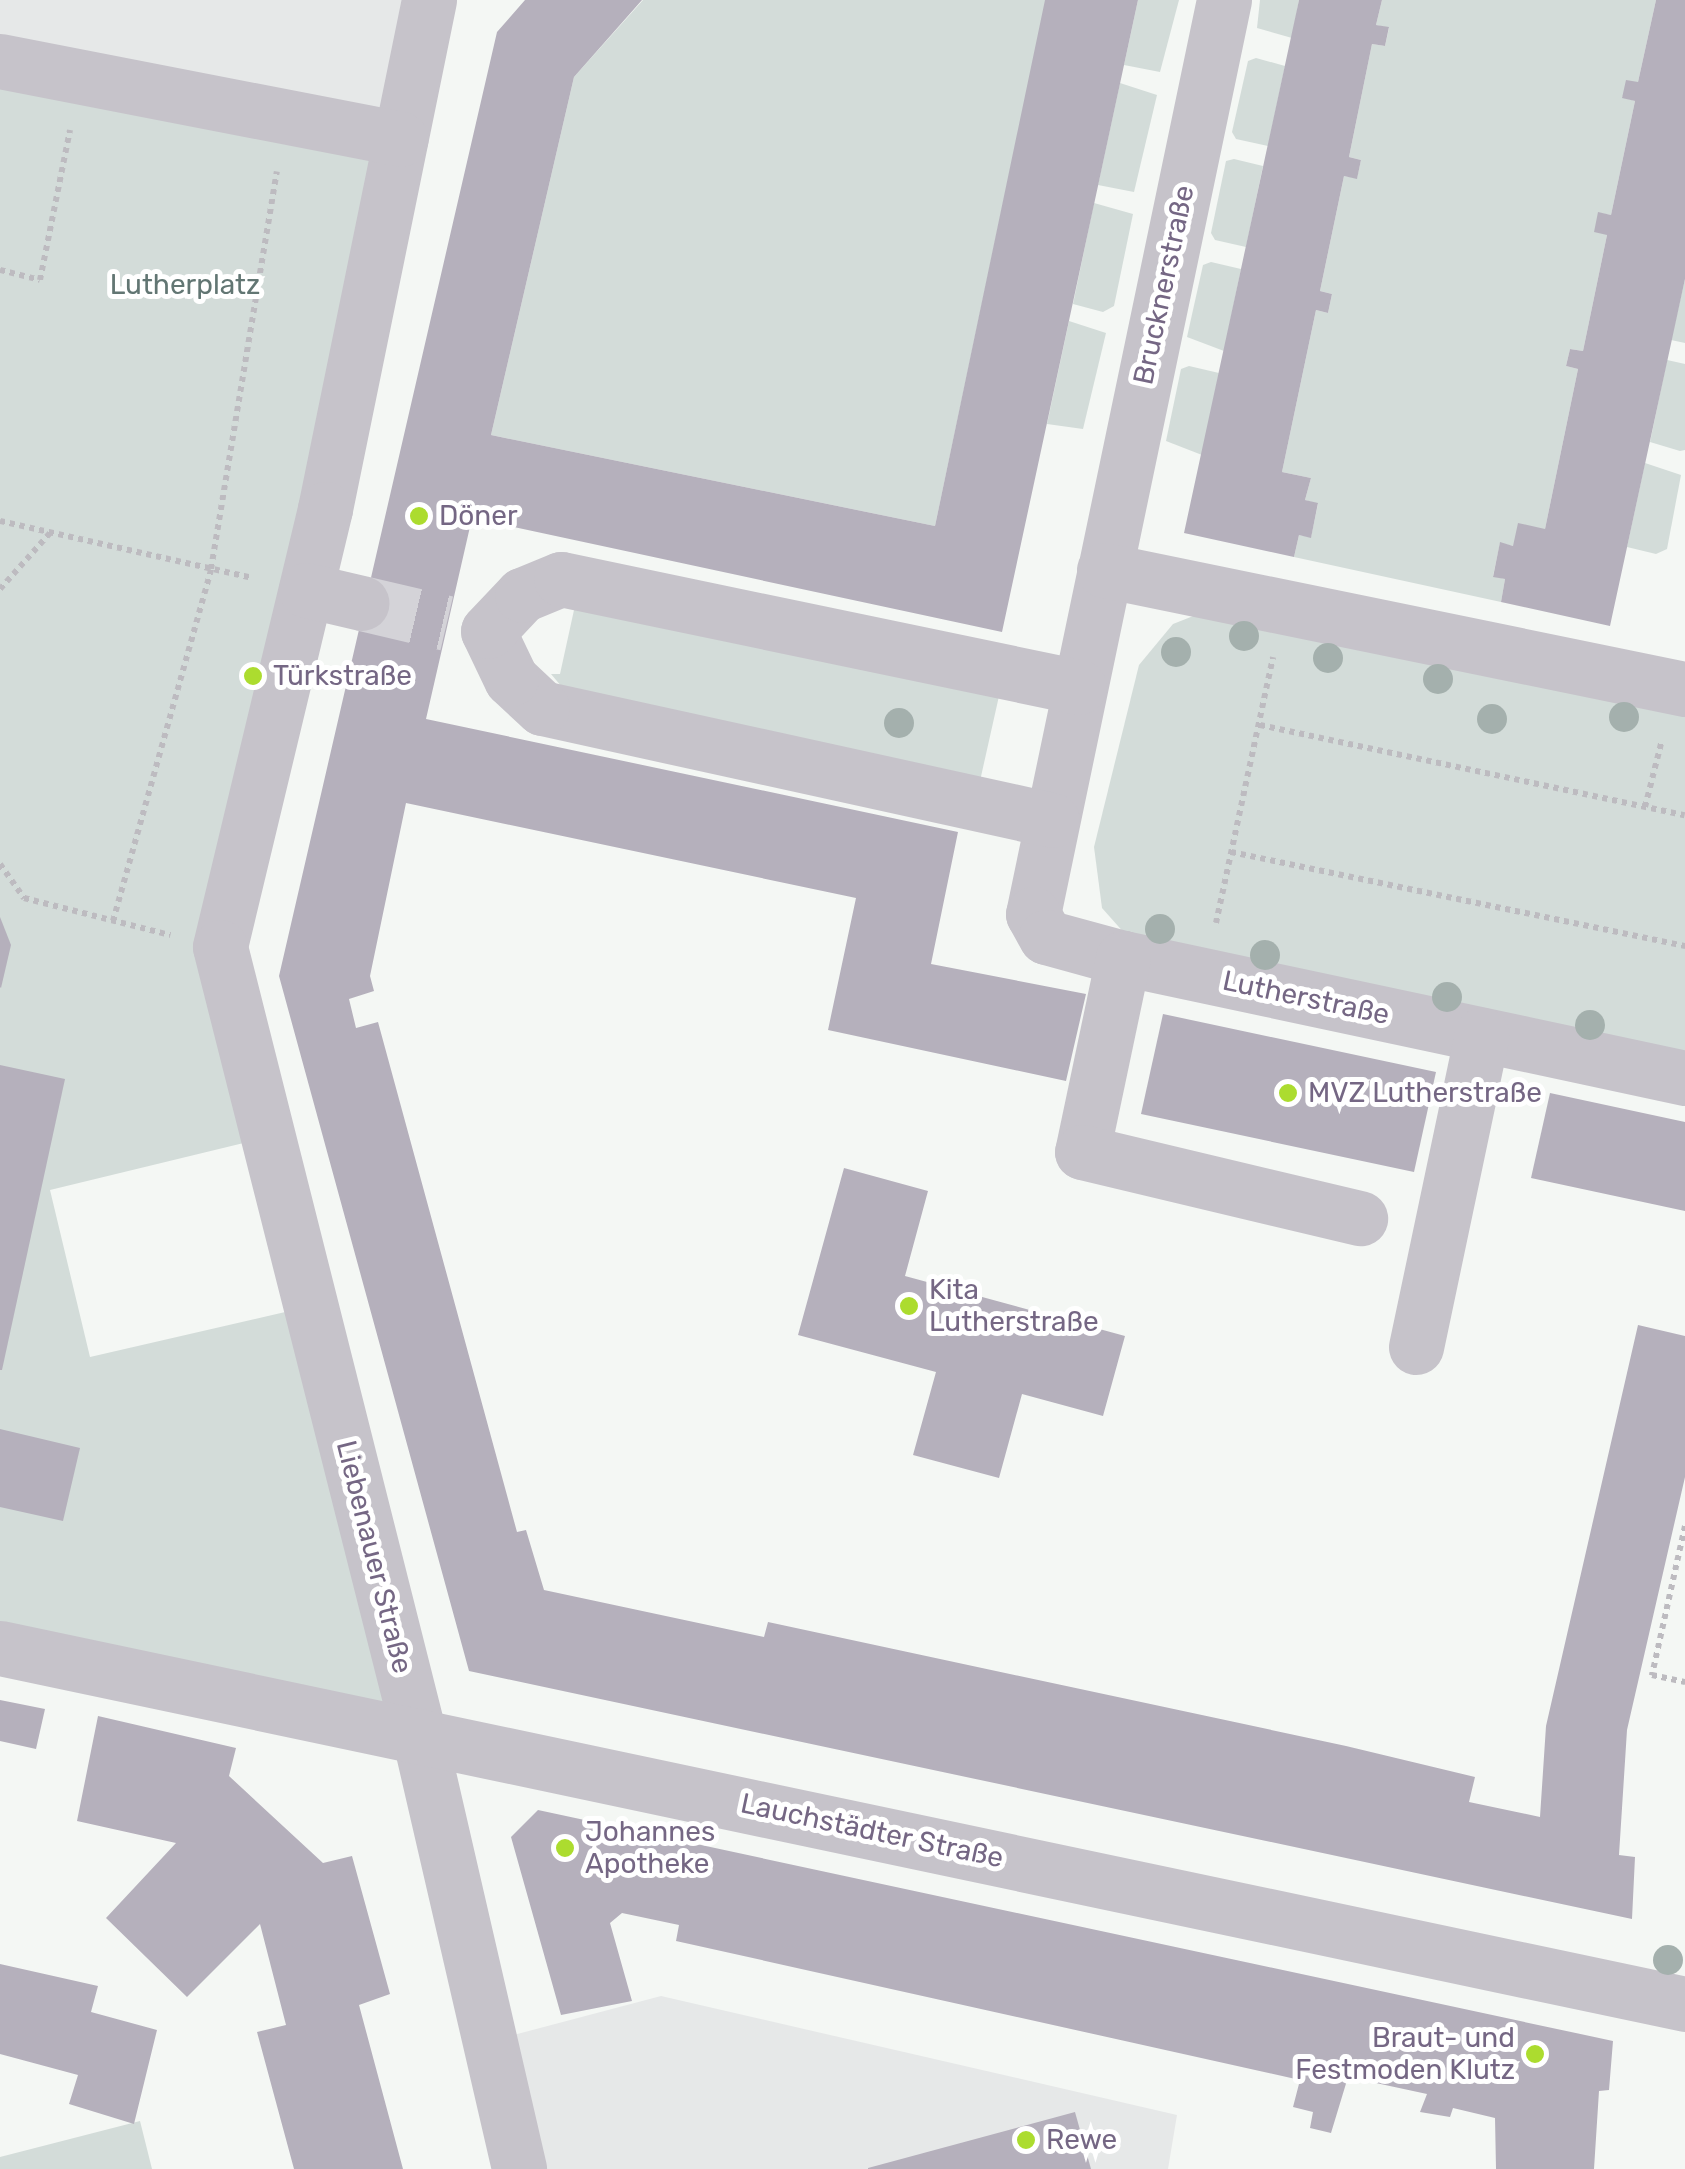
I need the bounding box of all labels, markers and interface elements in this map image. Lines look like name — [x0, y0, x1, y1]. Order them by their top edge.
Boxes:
street label: Brucknerstraße — [1127, 182, 1201, 388]
park label: Lutherplatz — [110, 268, 260, 302]
place label: Döner — [439, 499, 518, 533]
marker: Döner — [408, 505, 430, 527]
place label: Türkstraße — [273, 659, 412, 693]
marker: Türkstraße — [242, 665, 264, 687]
street label: Lutherstraße — [1219, 964, 1393, 1032]
place label: MVZ Lutherstraße — [1308, 1076, 1542, 1110]
marker: MVZ Lutherstraße — [1277, 1082, 1299, 1104]
place label: Kita Lutherstraße — [929, 1273, 1099, 1339]
marker: Kita Lutherstraße — [898, 1295, 920, 1317]
street label: Liebenauer Straße — [329, 1437, 419, 1677]
street label: Lauchstädter Straße — [737, 1787, 1007, 1875]
place label: Johannes Apotheke — [585, 1815, 715, 1881]
marker: Johannes Apotheke — [554, 1837, 576, 1859]
place label: Braut- und Festmoden Klutz — [1295, 2021, 1515, 2087]
marker: Braut- und Festmoden Klutz — [1524, 2043, 1546, 2065]
place label: Rewe — [1046, 2123, 1117, 2157]
marker: Rewe — [1015, 2129, 1037, 2151]

